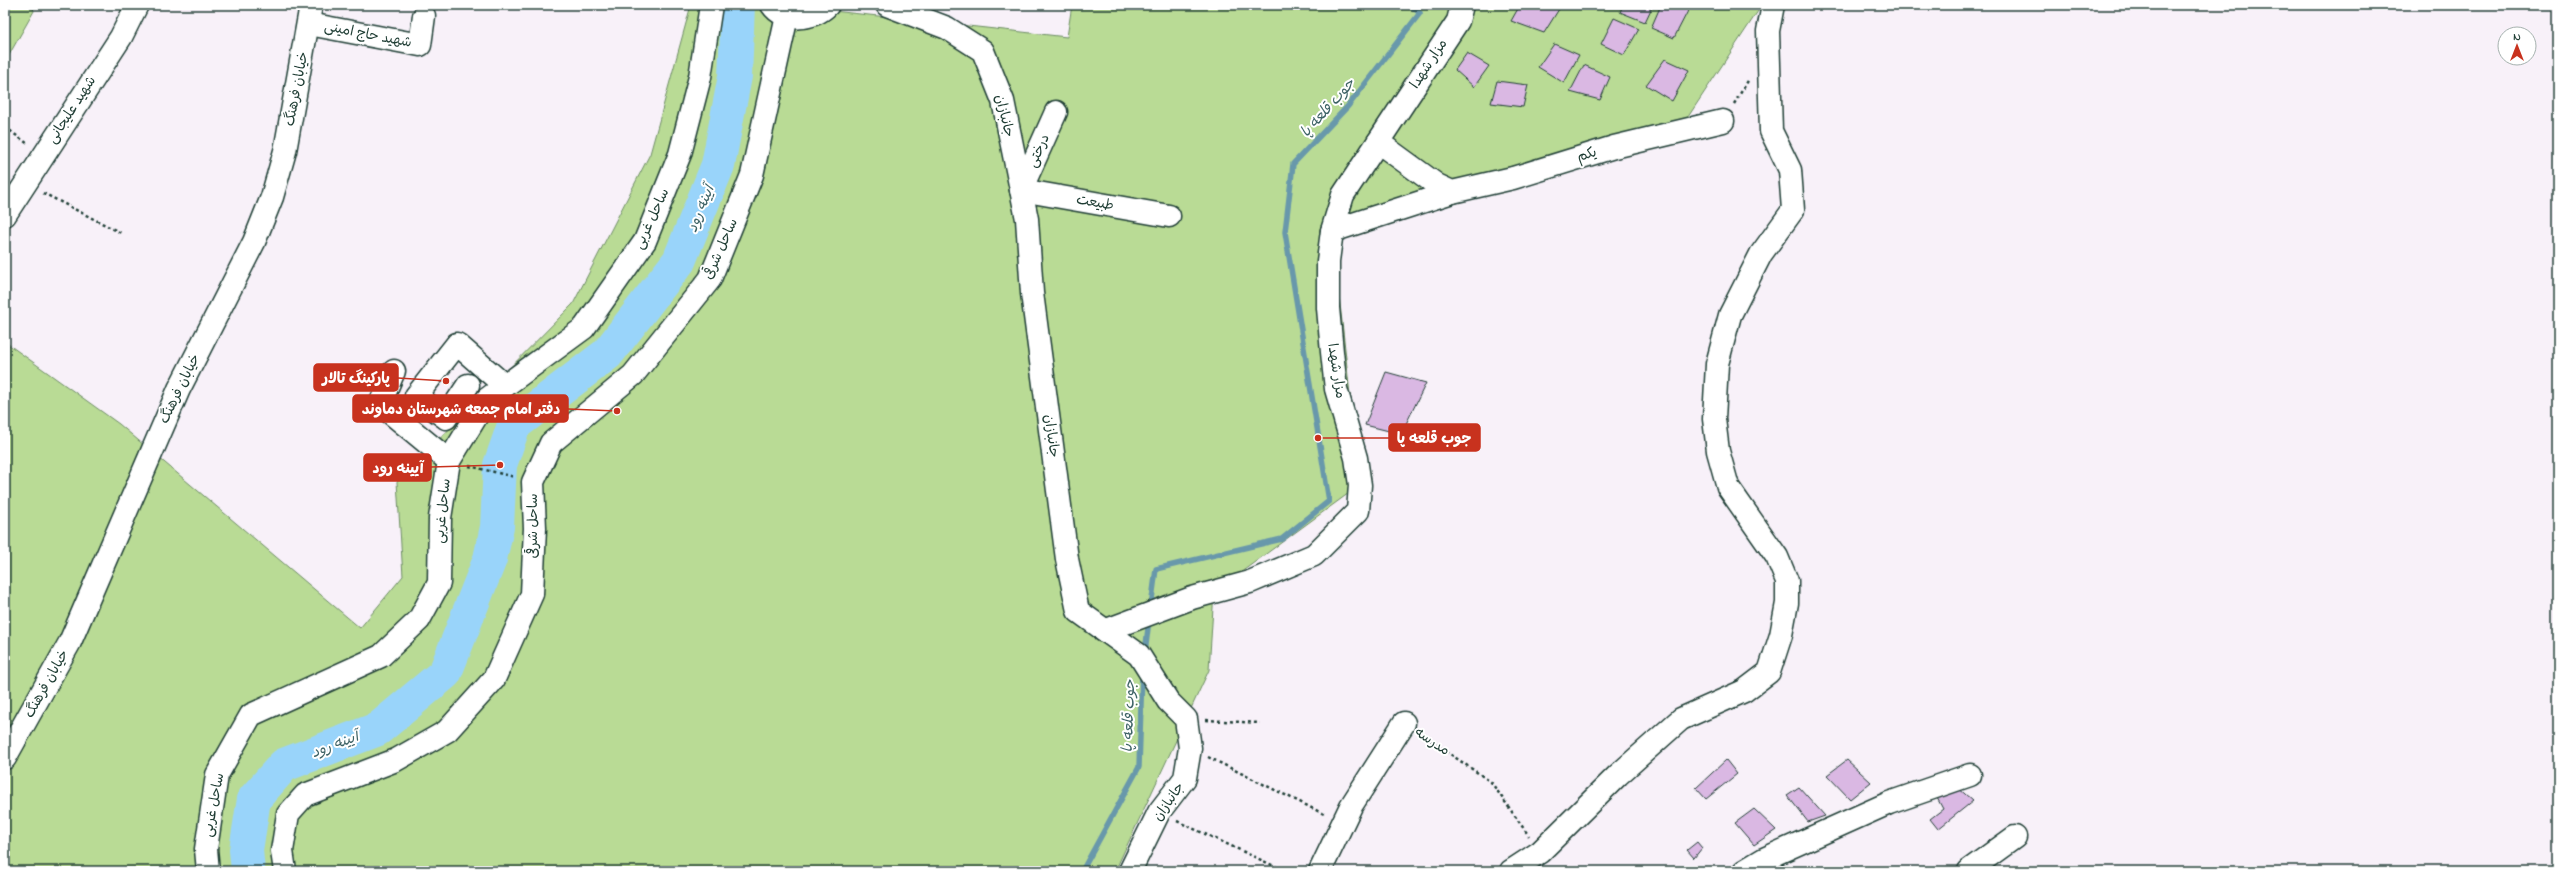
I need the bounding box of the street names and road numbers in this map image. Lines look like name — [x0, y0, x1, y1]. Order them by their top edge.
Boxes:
street label: شهید حاج امینی — [322, 16, 414, 54]
street label: مزار شهدا — [1405, 35, 1453, 93]
street label: خیابان فرهنگ — [280, 50, 314, 128]
street label: شهید علیجانی — [42, 72, 102, 148]
street label: جانبازان — [989, 92, 1019, 140]
street label: درختی — [1022, 131, 1056, 171]
street label: یکم — [1574, 142, 1600, 168]
street label: ساحل غربی — [629, 185, 675, 253]
street label: طبیعت — [1074, 189, 1116, 217]
street label: ساحل شرقی — [698, 215, 744, 283]
street label: مزار شهدا — [1321, 342, 1351, 400]
street label: خیابان فرهنگ — [154, 351, 206, 427]
street label: جانبازان — [1038, 413, 1064, 459]
street label: ساحل غربی — [429, 478, 457, 544]
street label: ساحل شرقی — [523, 493, 544, 559]
street label: خیابان فرهنگ — [20, 646, 74, 722]
street label: مدرسه — [1410, 722, 1454, 762]
street label: ساحل غربی — [197, 771, 231, 839]
street label: جانبازان — [1148, 778, 1190, 826]

